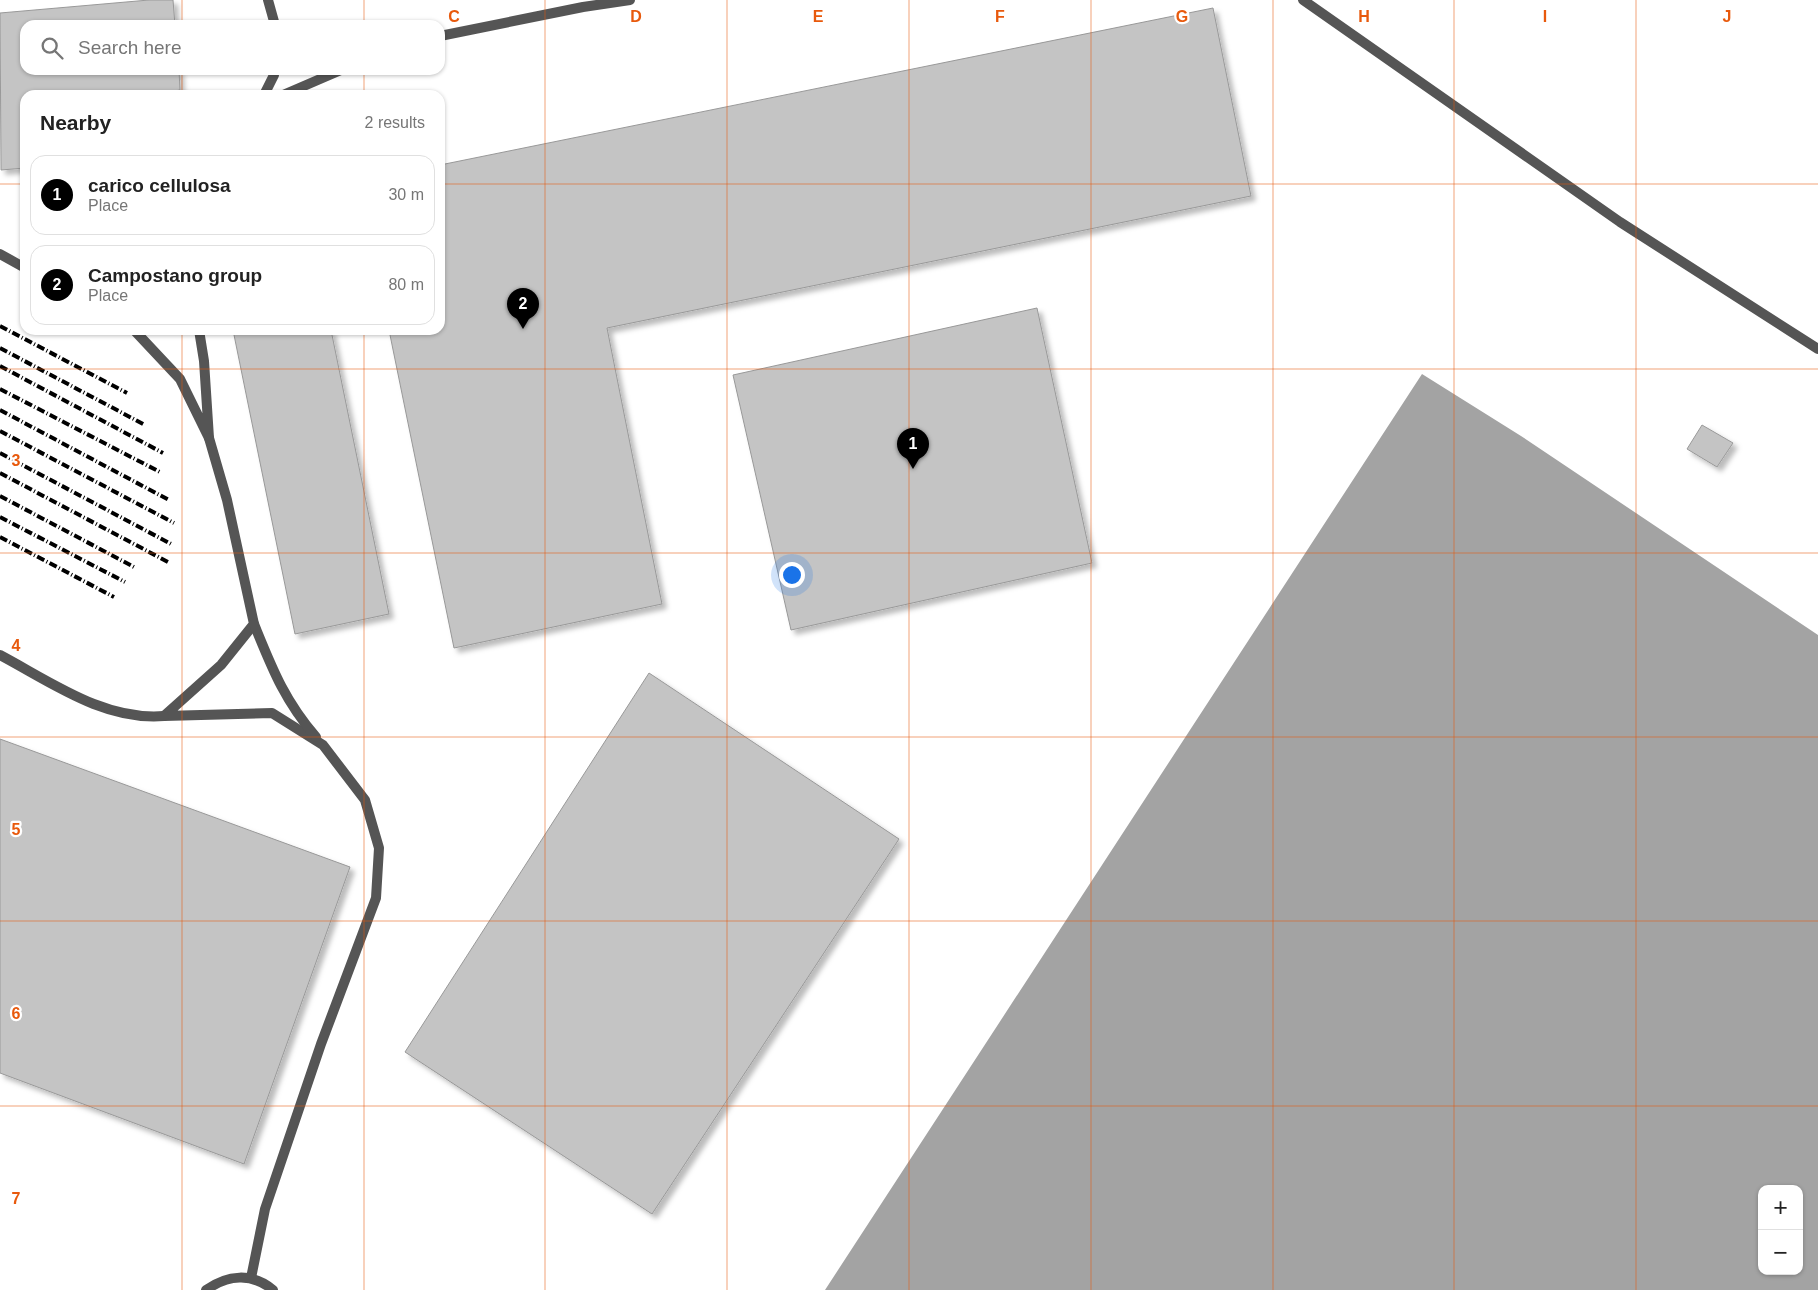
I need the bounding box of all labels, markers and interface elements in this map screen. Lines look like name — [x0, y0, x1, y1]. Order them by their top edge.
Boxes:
text: C — [448, 8, 460, 25]
text: D — [630, 8, 642, 25]
text: E — [813, 8, 824, 25]
text: F — [995, 8, 1005, 25]
text: G — [1176, 8, 1188, 25]
text: H — [1358, 8, 1370, 25]
text: I — [1543, 8, 1547, 25]
text: J — [1723, 8, 1731, 25]
search box — [20, 20, 445, 75]
icon: search — [38, 34, 66, 62]
text: Search here — [78, 37, 182, 58]
text: Nearby — [40, 111, 111, 134]
text: 2 results — [365, 114, 425, 131]
text: carico cellulosa — [88, 175, 231, 196]
text: 1 — [53, 186, 61, 203]
text: 30 m — [388, 186, 424, 203]
text: Place — [88, 197, 128, 214]
text: Campostano group — [88, 265, 262, 286]
text: 2 — [53, 276, 61, 293]
text: 80 m — [388, 276, 424, 293]
text: Place — [88, 287, 128, 304]
pin: 2 — [507, 288, 539, 329]
pin: 1 — [897, 428, 929, 469]
text: 3 — [12, 452, 21, 469]
your location — [779, 562, 805, 588]
text: 4 — [12, 637, 21, 654]
text: 5 — [12, 821, 21, 838]
text: 6 — [12, 1005, 21, 1022]
map controls — [1758, 1185, 1803, 1275]
button: + — [1758, 1185, 1803, 1230]
text: 7 — [12, 1190, 21, 1207]
button: − — [1758, 1230, 1803, 1275]

